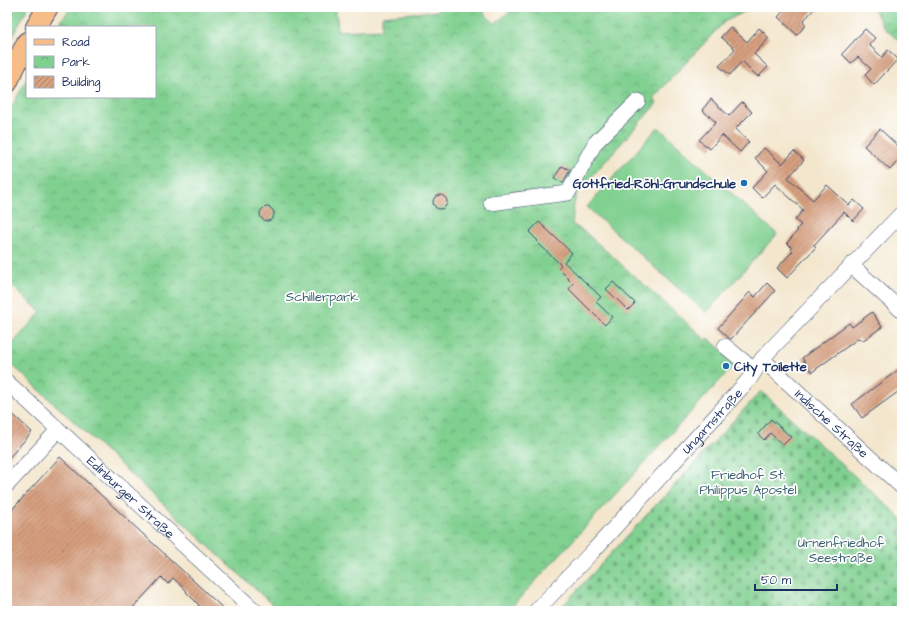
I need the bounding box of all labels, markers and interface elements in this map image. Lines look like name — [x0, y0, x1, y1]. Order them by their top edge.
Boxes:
legend — [26, 26, 156, 98]
text: Road — [62, 34, 90, 51]
text: Park — [62, 54, 90, 71]
text: Building — [62, 74, 100, 92]
place label: Gottfried-Röhl-Grundschule — [573, 175, 736, 193]
marker: Gottfried-Röhl-Grundschule — [739, 178, 749, 188]
park label: Schillerpark — [286, 288, 358, 306]
place label: City Toilette — [734, 358, 807, 377]
marker: City Toilette — [721, 361, 731, 371]
street label: Ungarnstraße — [678, 385, 747, 458]
street label: Indische Straße — [791, 385, 872, 462]
street label: Edinburger Straße — [83, 452, 178, 543]
park label: Friedhof St. Philippus Apostel — [699, 466, 797, 499]
park label: Urnenfriedhof Seestraße — [798, 534, 885, 567]
scale bar — [755, 566, 837, 592]
text: 50 m — [761, 572, 792, 589]

